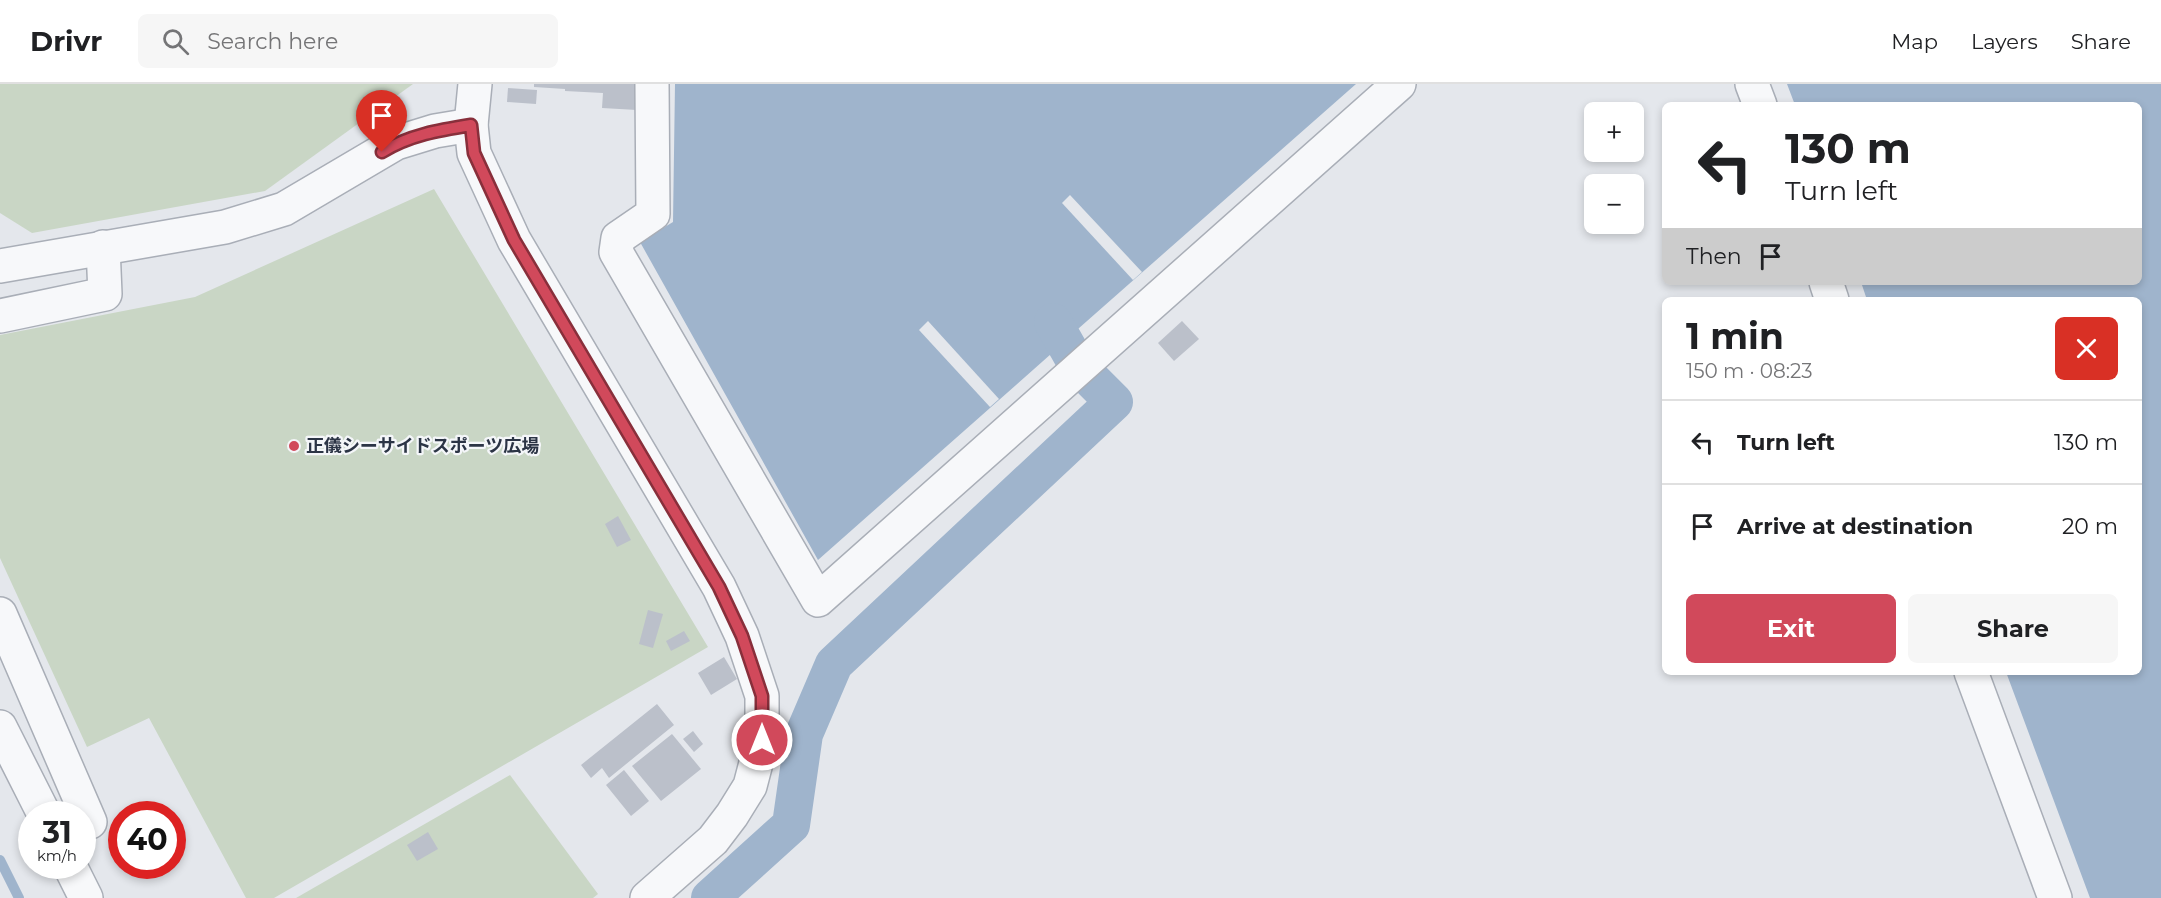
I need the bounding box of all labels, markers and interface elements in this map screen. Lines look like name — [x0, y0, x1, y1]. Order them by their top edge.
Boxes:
search box — [138, 14, 558, 68]
text: Drivr — [30, 24, 102, 58]
icon: search — [159, 25, 192, 58]
text: Search here — [207, 28, 338, 55]
text: Map — [1891, 29, 1938, 54]
text: Layers — [1971, 29, 2038, 54]
text: Share — [2071, 29, 2131, 54]
pin — [356, 90, 407, 152]
icon: arrive — [365, 99, 398, 132]
map controls — [1584, 102, 1644, 234]
button: + — [1584, 102, 1644, 162]
text: 130 m — [1785, 122, 1911, 174]
icon: left — [1686, 126, 1764, 204]
button: − — [1584, 174, 1644, 234]
text: Turn left — [1785, 174, 1898, 207]
icon: arrive — [1754, 240, 1787, 273]
text: Then — [1686, 243, 1742, 270]
text: 1 min — [1686, 314, 1784, 358]
button: close — [2055, 317, 2118, 380]
text: 150 m · 08:23 — [1686, 359, 1813, 383]
icon: left — [1686, 426, 1719, 459]
text: Turn left — [1737, 429, 1835, 456]
text: 130 m — [2054, 429, 2118, 456]
place label: 正儀シーサイドスポーツ広場 — [306, 435, 539, 457]
marker: 正儀シーサイドスポーツ広場 — [287, 439, 301, 453]
icon: arrive — [1686, 510, 1719, 543]
text: Arrive at destination — [1737, 513, 1973, 540]
text: 20 m — [2062, 513, 2118, 540]
button: Exit — [1686, 594, 1896, 663]
button: Share — [1908, 594, 2118, 663]
position arrow — [730, 708, 794, 772]
speed limit sign: 40 — [108, 801, 186, 879]
text: 31 — [42, 814, 72, 851]
text: km/h — [37, 846, 77, 865]

